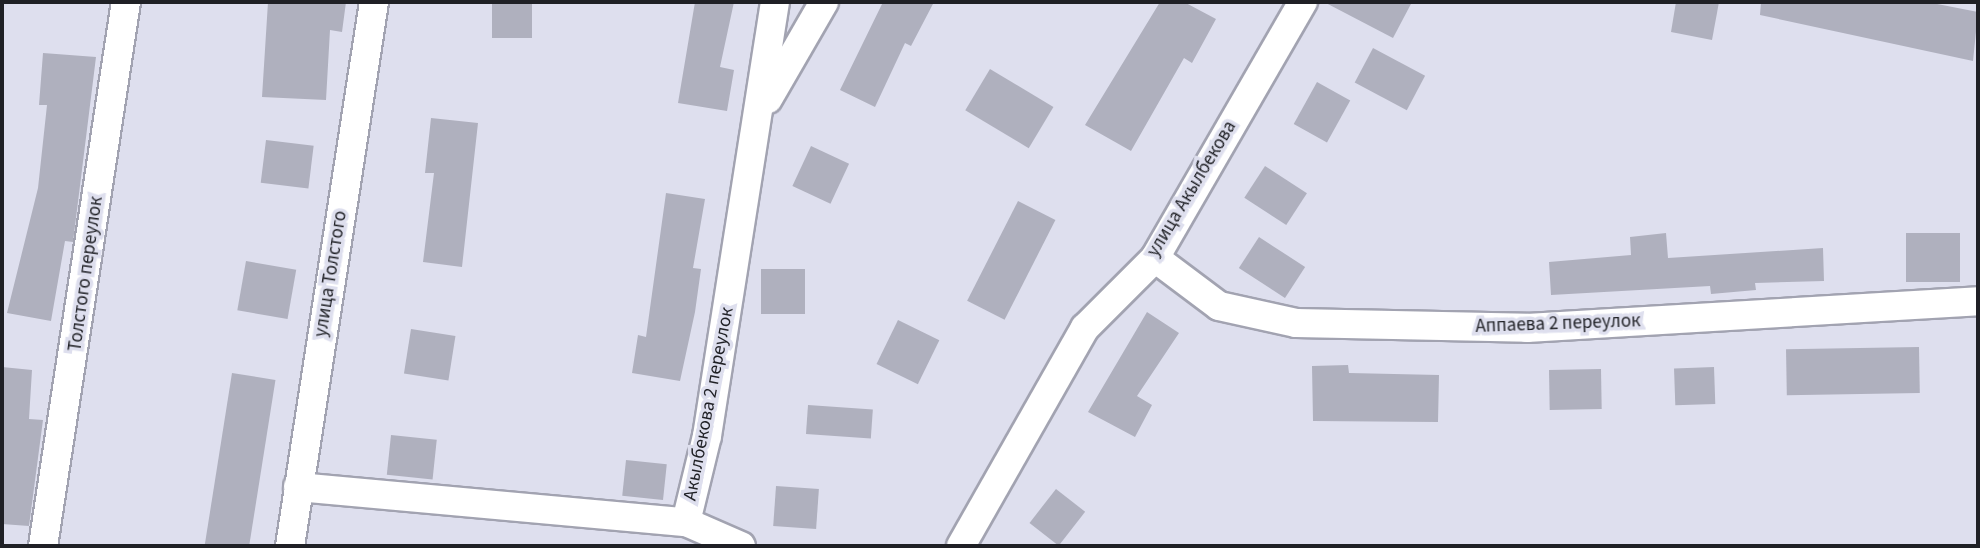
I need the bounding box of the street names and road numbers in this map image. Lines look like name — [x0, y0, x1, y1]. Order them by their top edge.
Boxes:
street label: улица Акылбекова — [1142, 117, 1242, 261]
street label: Толстого переулок — [64, 195, 108, 353]
street label: улица Толстого — [310, 209, 352, 339]
street label: Акылбекова 2 переулок — [679, 305, 739, 503]
street label: Аппаева 2 переулок — [1475, 310, 1641, 338]

